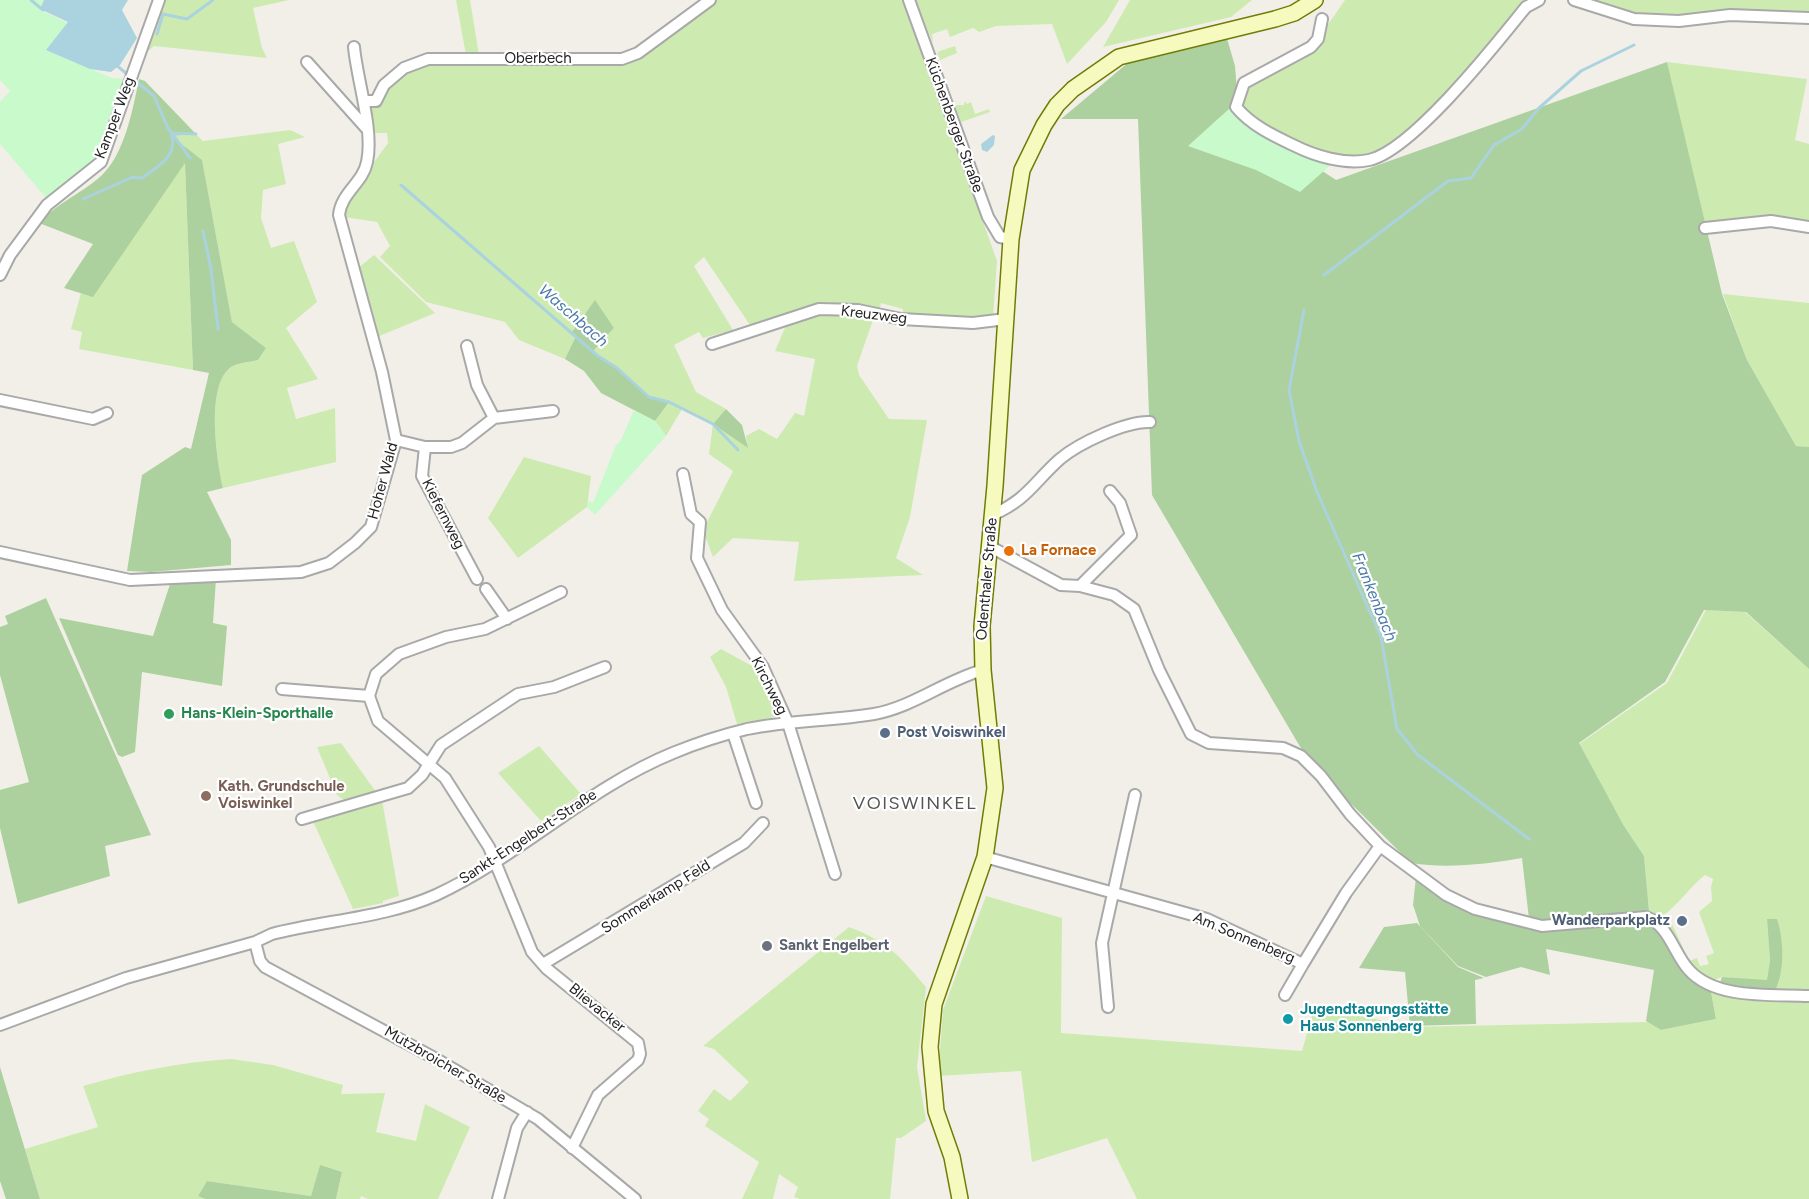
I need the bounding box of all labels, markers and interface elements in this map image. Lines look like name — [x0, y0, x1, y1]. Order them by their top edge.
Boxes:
street label: Oberbech — [504, 50, 572, 68]
street label: Küchenberger Straße — [921, 55, 987, 195]
street label: Kamper Weg — [91, 75, 139, 161]
water label: Waschbach — [534, 281, 612, 351]
street label: Kreuzweg — [840, 302, 908, 328]
street label: Hoher Wald — [364, 441, 402, 521]
street label: Kiefernweg — [418, 476, 468, 552]
street label: Odenthaler Straße — [973, 517, 1001, 641]
place label: La Fornace — [1021, 542, 1096, 560]
marker: La Fornace — [1002, 544, 1016, 558]
water label: Frankenbach — [1348, 550, 1400, 644]
street label: Kirchweg — [747, 654, 791, 718]
place label: Hans-Klein-Sporthalle — [181, 705, 333, 723]
marker: Hans-Klein-Sporthalle — [162, 707, 176, 721]
place label: Post Voiswinkel — [897, 724, 1006, 742]
marker: Post Voiswinkel — [878, 726, 892, 740]
place label: Kath. Grundschule Voiswinkel — [218, 778, 344, 813]
street label: Sankt-Engelbert-Straße — [456, 786, 600, 888]
marker: Kath. Grundschule Voiswinkel — [199, 789, 213, 803]
district label: VOISWINKEL — [853, 793, 977, 815]
street label: Sommerkamp Feld — [598, 856, 714, 938]
street label: Am Sonnenberg — [1190, 908, 1298, 968]
place label: Wanderparkplatz — [1552, 912, 1670, 930]
marker: Wanderparkplatz — [1675, 914, 1689, 928]
place label: Sankt Engelbert — [779, 937, 890, 955]
marker: Sankt Engelbert — [760, 939, 774, 953]
street label: Blievacker — [565, 980, 629, 1036]
place label: Jugendtagungsstätte Haus Sonnenberg — [1300, 1001, 1449, 1036]
marker: Jugendtagungsstätte Haus Sonnenberg — [1281, 1012, 1295, 1026]
street label: Mutzbroicher Straße — [381, 1023, 509, 1107]

